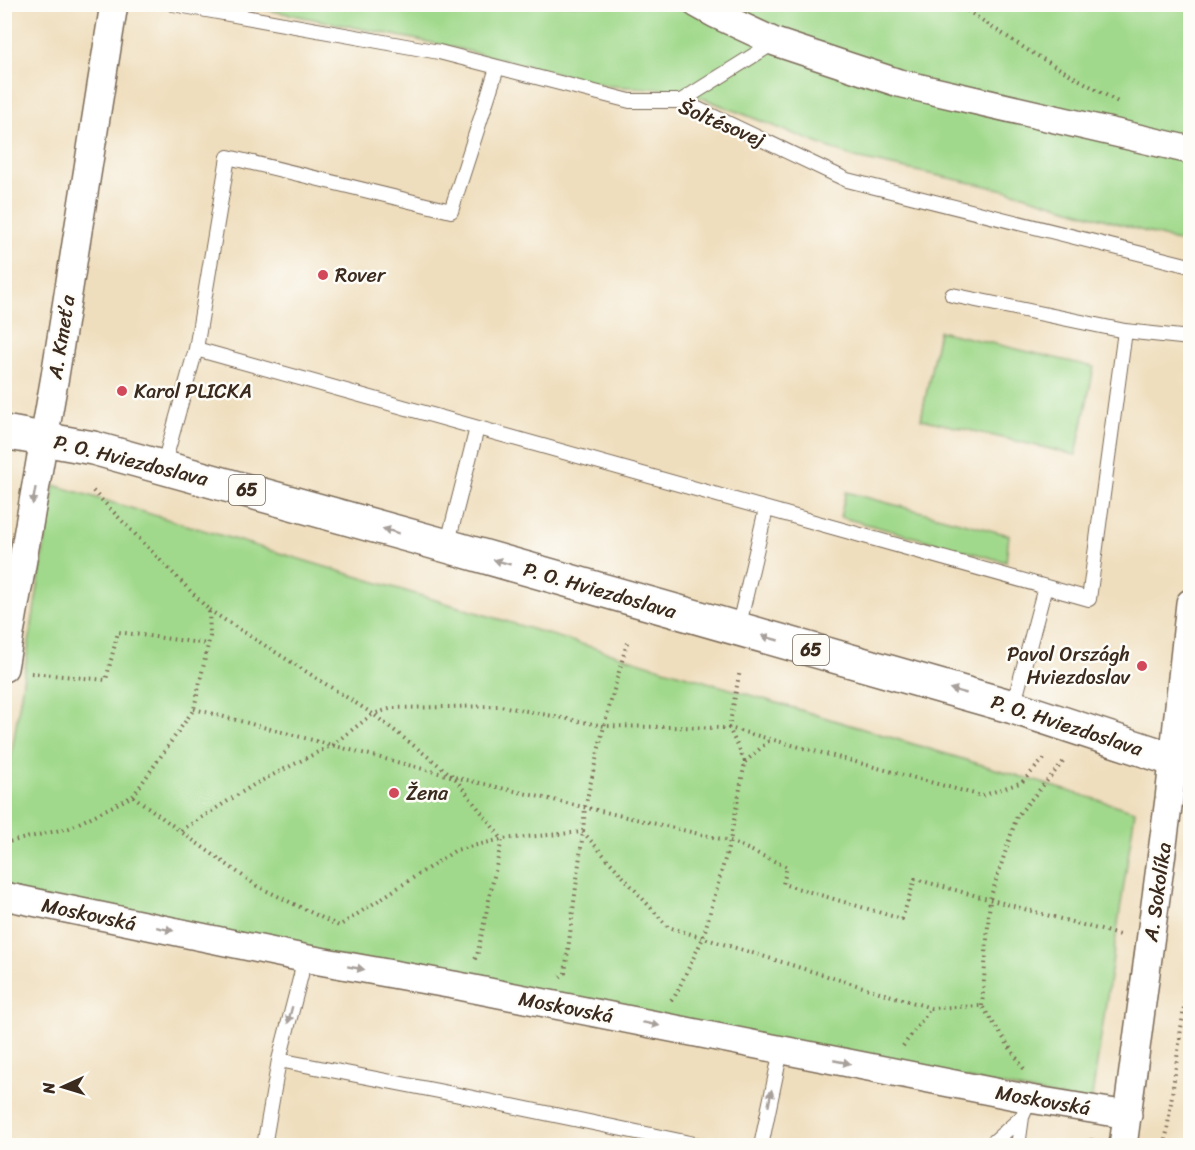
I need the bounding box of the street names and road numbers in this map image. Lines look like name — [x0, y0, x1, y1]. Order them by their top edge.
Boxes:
street label: Šoltésovej — [673, 90, 771, 158]
street label: A. Kmeťa — [37, 292, 86, 383]
street label: P. O. Hviezdoslava — [50, 424, 213, 497]
road number: 65 — [229, 475, 265, 505]
street label: P. O. Hviezdoslava — [519, 552, 681, 629]
road number: 65 — [793, 635, 829, 665]
street label: P. O. Hviezdoslava — [986, 684, 1148, 767]
street label: A. Sokolíka — [1133, 840, 1182, 945]
street label: Moskovská — [38, 887, 139, 942]
street label: Moskovská — [516, 981, 616, 1034]
street label: Moskovská — [993, 1075, 1093, 1126]

